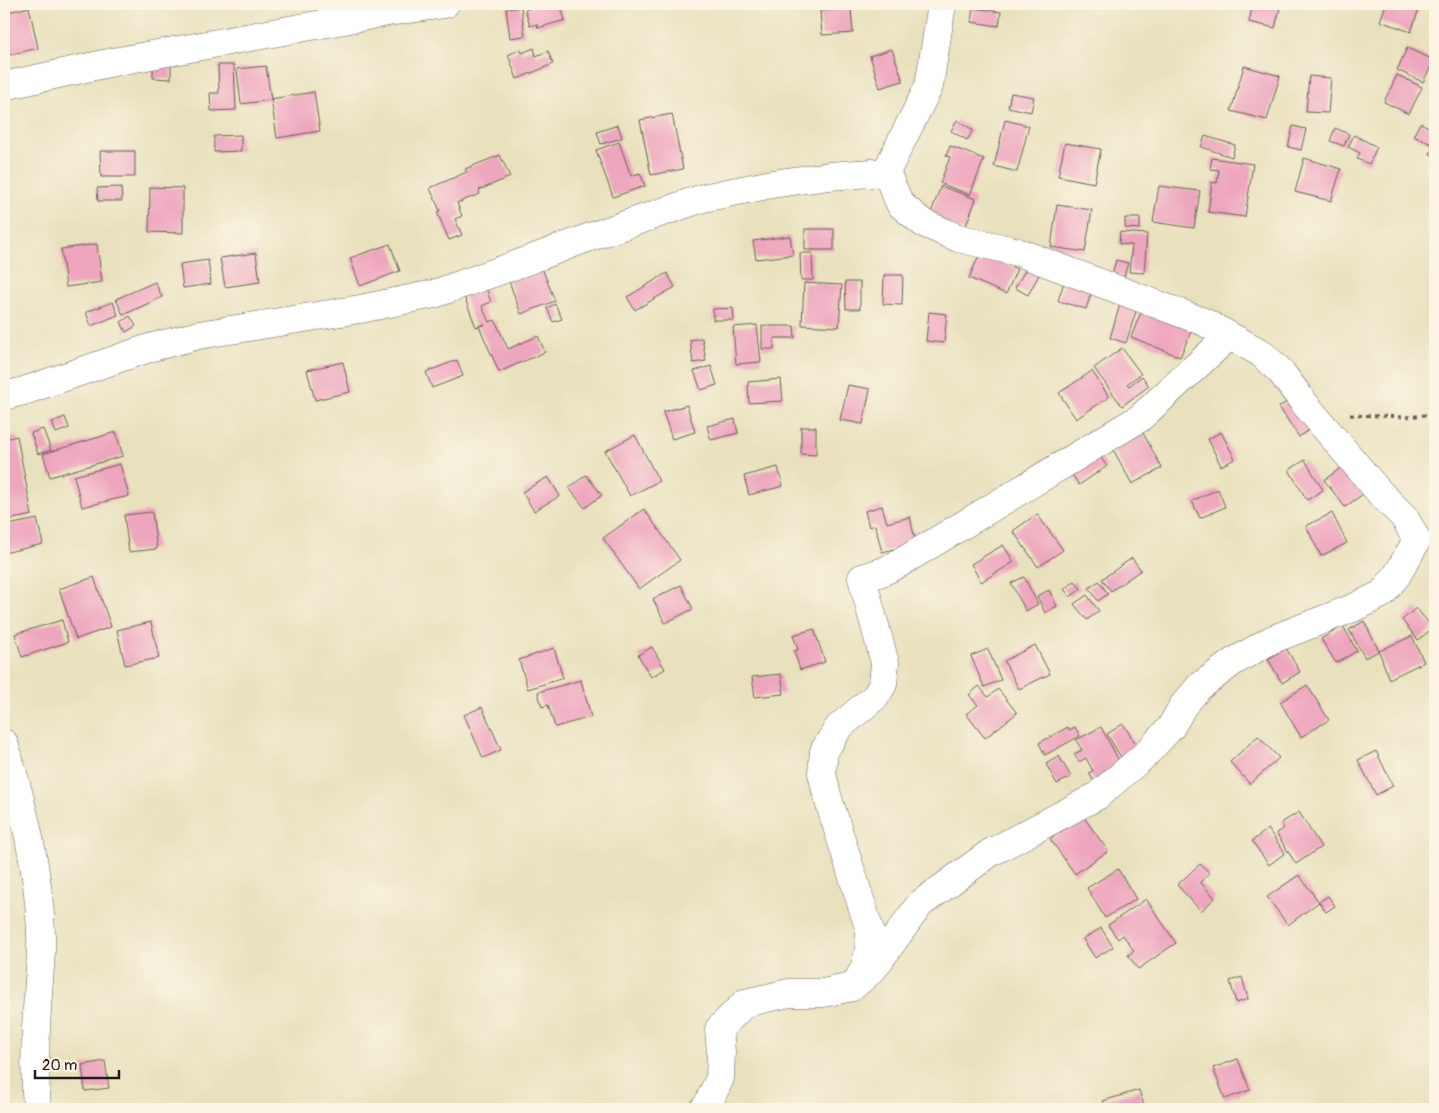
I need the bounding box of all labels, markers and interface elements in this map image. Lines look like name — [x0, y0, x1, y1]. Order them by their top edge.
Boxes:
scale bar — [35, 1048, 119, 1080]
text: 20 m — [42, 1056, 77, 1075]

